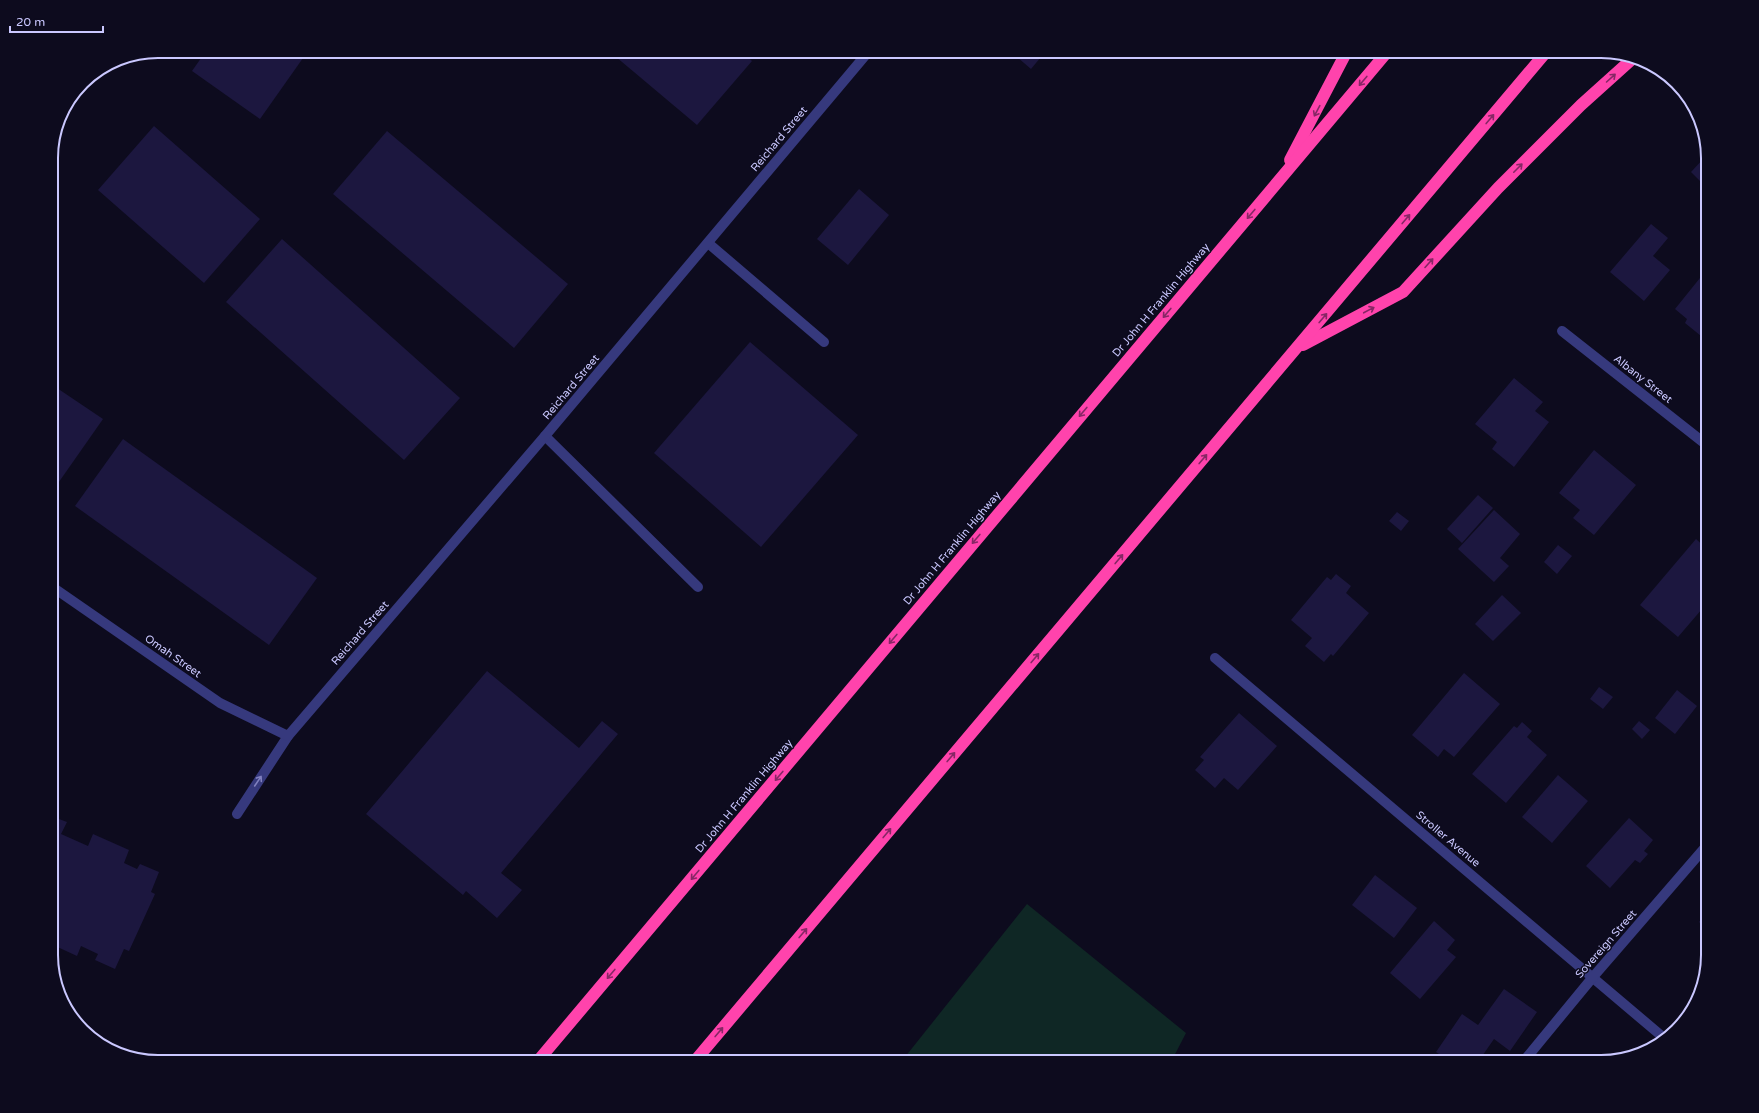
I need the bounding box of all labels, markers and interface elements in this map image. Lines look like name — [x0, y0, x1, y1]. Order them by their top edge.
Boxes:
scale bar — [10, 8, 103, 34]
text: 20 m — [16, 15, 45, 29]
one-way arrow — [1606, 73, 1616, 83]
one-way arrow — [1358, 76, 1367, 86]
street label: Reichard Street — [748, 104, 810, 174]
one-way arrow — [1312, 104, 1320, 116]
one-way arrow — [1485, 114, 1494, 124]
one-way arrow — [1513, 164, 1523, 173]
one-way arrow — [1247, 209, 1256, 219]
one-way arrow — [1402, 213, 1411, 224]
street label: Dr John H Franklin Highway — [1110, 241, 1212, 359]
one-way arrow — [1424, 259, 1433, 269]
one-way arrow — [1363, 306, 1375, 314]
one-way arrow — [1163, 308, 1172, 318]
one-way arrow — [1318, 313, 1327, 323]
street label: Reichard Street — [540, 352, 602, 422]
street label: Albany Street — [1611, 352, 1675, 406]
one-way arrow — [1079, 407, 1088, 417]
one-way arrow — [1199, 454, 1208, 465]
street label: Dr John H Franklin Highway — [901, 489, 1003, 607]
one-way arrow — [972, 533, 981, 544]
one-way arrow — [1115, 553, 1124, 564]
street label: Reichard Street — [329, 598, 391, 668]
street label: Omah Street — [142, 632, 204, 680]
one-way arrow — [888, 633, 897, 644]
one-way arrow — [1031, 652, 1040, 663]
street label: Dr John H Franklin Highway — [693, 737, 795, 855]
one-way arrow — [947, 752, 956, 762]
one-way arrow — [774, 770, 783, 781]
one-way arrow — [253, 775, 262, 786]
street label: Stroller Avenue — [1413, 808, 1483, 870]
one-way arrow — [882, 828, 891, 839]
one-way arrow — [690, 870, 699, 880]
street label: Sovereign Street — [1573, 907, 1639, 981]
one-way arrow — [799, 927, 808, 938]
one-way arrow — [606, 969, 615, 980]
one-way arrow — [715, 1027, 724, 1038]

